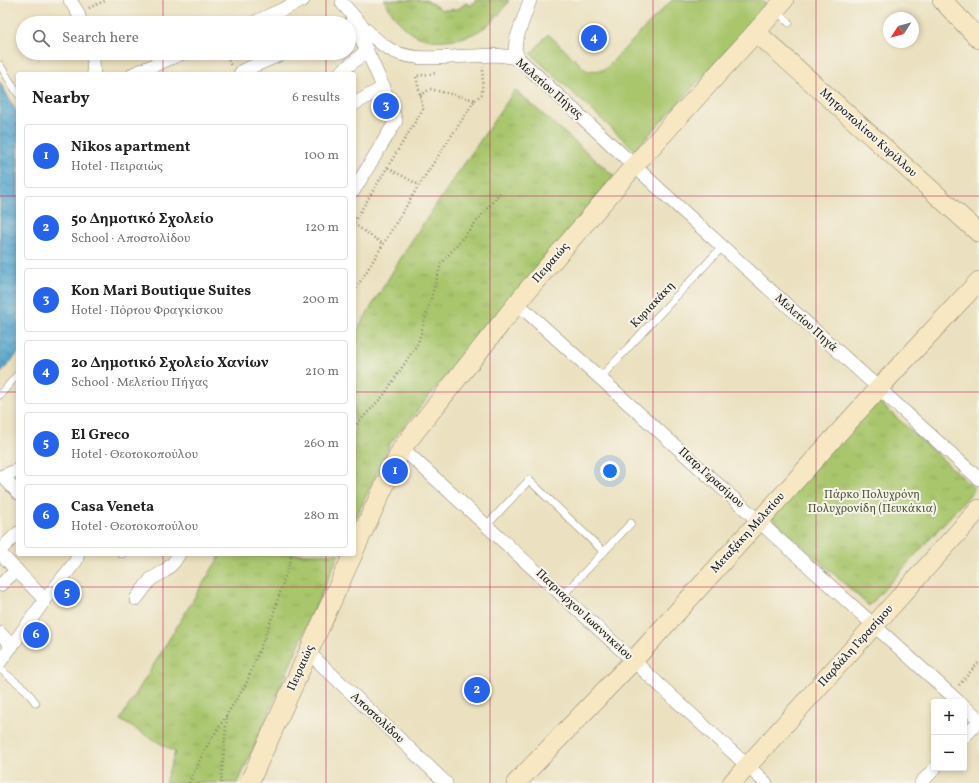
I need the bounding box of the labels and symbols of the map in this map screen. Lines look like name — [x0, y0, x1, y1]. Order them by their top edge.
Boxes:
north arrow — [883, 12, 919, 48]
pin: 4 — [581, 23, 607, 53]
street label: Μελετίου Πήγας — [512, 55, 586, 123]
street label: Μητροπολίτου Κυρίλλου — [816, 85, 920, 181]
pin: 3 — [373, 91, 399, 121]
street label: Πειραιώς — [529, 239, 573, 287]
street label: Κυριακάκη — [627, 278, 679, 332]
street label: Μελετίου Πηγά — [771, 291, 841, 355]
street label: Πατρ.Γερασίμου — [675, 444, 748, 512]
pin: 1 — [382, 456, 408, 486]
your location — [600, 461, 620, 481]
park label: Πάρκο Πολυχρόνη Πολυχρονίδη (Πευκάκια) — [808, 487, 937, 517]
street label: Μεταξάκη Μελετίου — [707, 489, 789, 577]
street label: Πατριαρχου Ιωαννικείου — [532, 566, 636, 664]
pin: 5 — [54, 578, 80, 608]
street label: Παρδάλη Γερασίμου — [815, 601, 897, 690]
pin: 6 — [23, 620, 49, 650]
street label: Πειραιώς — [284, 642, 318, 694]
pin: 2 — [464, 675, 490, 705]
street label: Αποστολίδου — [347, 689, 407, 747]

